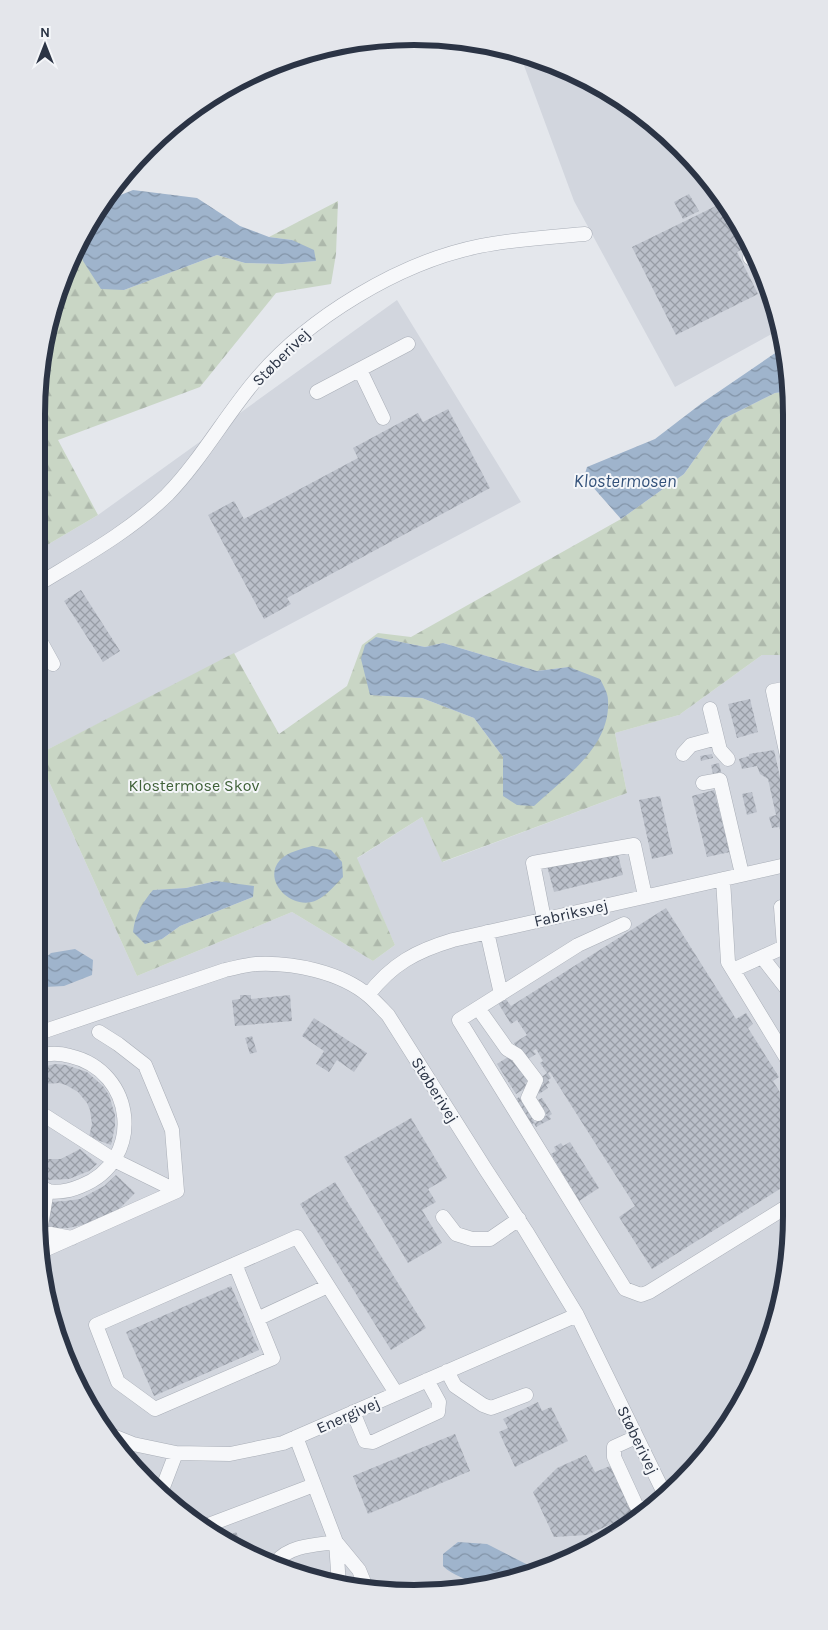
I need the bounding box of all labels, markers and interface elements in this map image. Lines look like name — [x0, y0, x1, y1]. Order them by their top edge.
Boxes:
north arrow — [20, 20, 70, 70]
text: N — [40, 24, 50, 41]
street label: Støberivej — [248, 324, 314, 390]
water label: Klostermosen — [574, 470, 676, 492]
park label: Klostermose Skov — [129, 776, 259, 795]
street label: Fabriksvej — [532, 895, 610, 931]
street label: Støberivej — [407, 1054, 463, 1126]
street label: Energivej — [313, 1393, 383, 1437]
street label: Støberivej — [613, 1403, 663, 1477]

